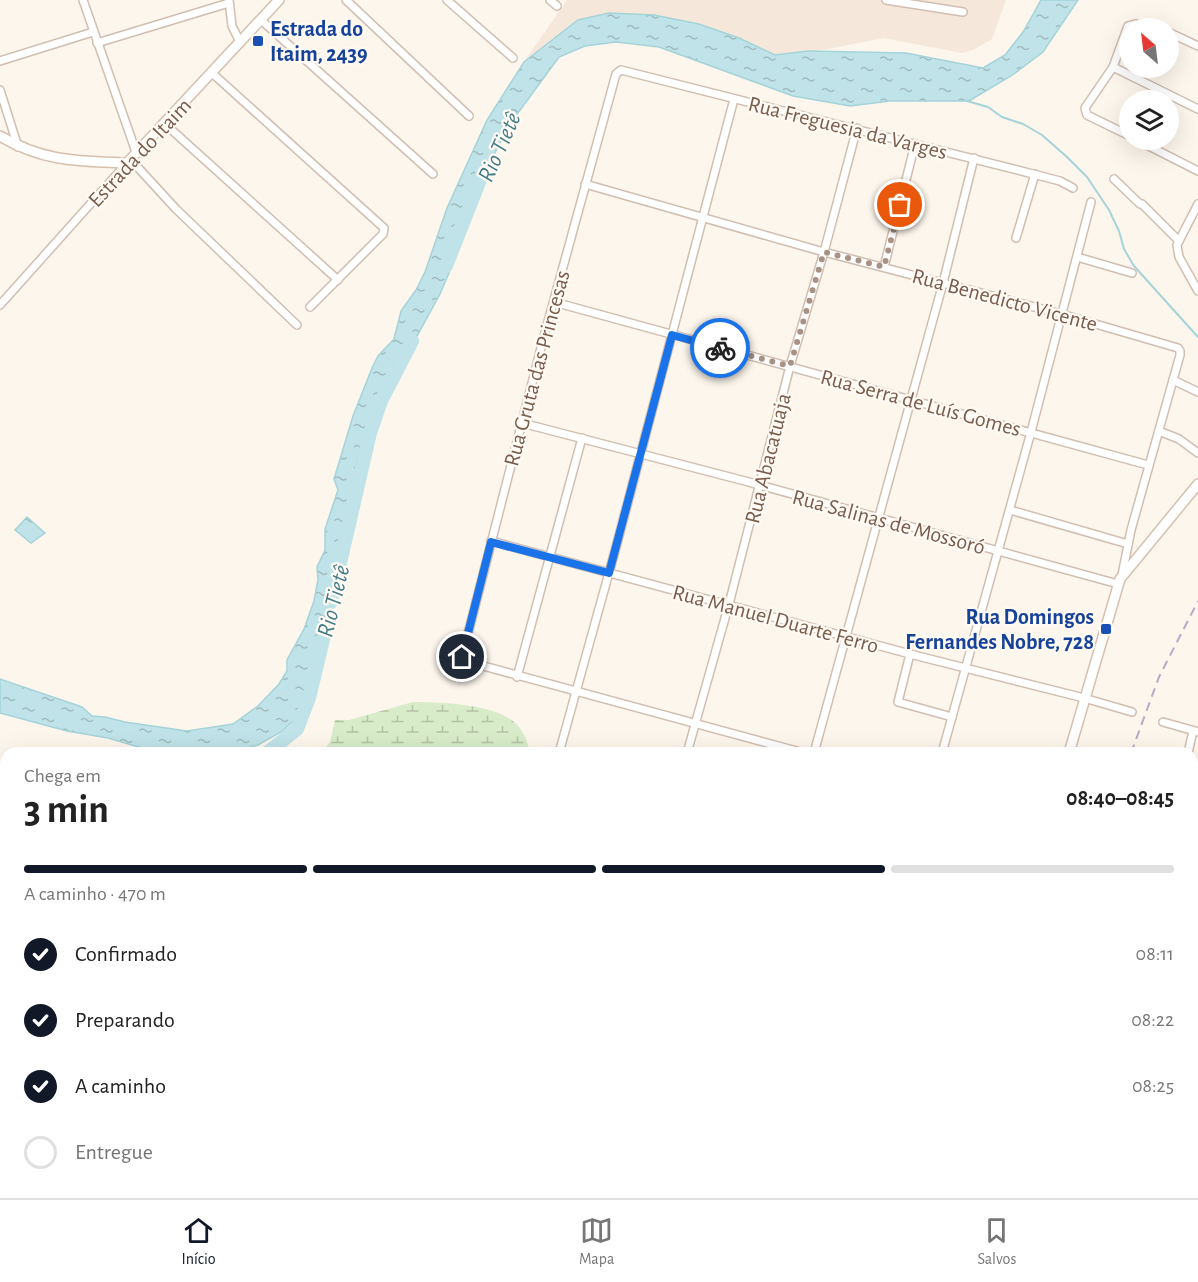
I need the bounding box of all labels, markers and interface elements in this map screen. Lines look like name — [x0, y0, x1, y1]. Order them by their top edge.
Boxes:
place label: Estrada do Itaim, 2439 — [270, 18, 368, 65]
north arrow — [1119, 18, 1179, 78]
map controls — [1119, 18, 1179, 150]
marker: Estrada do Itaim, 2439 — [251, 34, 265, 48]
button: layers — [1119, 90, 1179, 150]
street label: Rua Freguesia da Varges — [746, 93, 950, 163]
street label: Estrada do Itaim — [84, 94, 195, 211]
water label: Rio Tietê — [474, 108, 526, 186]
pin — [874, 179, 925, 230]
icon: bag — [883, 188, 916, 221]
street label: Rua Benedicto Vicente — [910, 265, 1100, 335]
street label: Rua Gruta das Princesas — [500, 268, 574, 469]
courier — [690, 318, 750, 378]
icon: bike — [704, 332, 737, 365]
street label: Rua Serra de Luís Gomes — [818, 366, 1023, 440]
street label: Rua Abacatuaja — [741, 391, 795, 526]
street label: Rua Salinas de Mossoró — [790, 486, 987, 558]
water label: Rio Tietê — [313, 562, 355, 640]
street label: Rua Manuel Duarte Ferro — [670, 581, 881, 657]
place label: Rua Domingos Fernandes Nobre, 728 — [905, 606, 1094, 653]
marker: Rua Domingos Fernandes Nobre, 728 — [1099, 622, 1113, 636]
pin — [436, 631, 487, 682]
icon: home — [445, 640, 478, 673]
text: Chega em — [24, 766, 101, 786]
text: 08:40–08:45 — [1066, 787, 1174, 809]
text: 3 min — [24, 791, 109, 830]
text: A caminho · 470 m — [24, 884, 166, 904]
icon: check — [24, 938, 57, 971]
text: Confirmado — [75, 943, 177, 965]
text: 08:11 — [1136, 944, 1174, 964]
icon: check — [24, 1004, 57, 1037]
text: Preparando — [75, 1009, 175, 1031]
text: 08:22 — [1131, 1010, 1174, 1030]
icon: check — [24, 1070, 57, 1103]
text: A caminho — [75, 1075, 166, 1097]
text: 08:25 — [1132, 1076, 1174, 1096]
text: Entregue — [75, 1141, 153, 1163]
tab: Início — [182, 1214, 216, 1269]
tab: Mapa — [579, 1214, 614, 1269]
tab: Salvos — [977, 1214, 1016, 1269]

